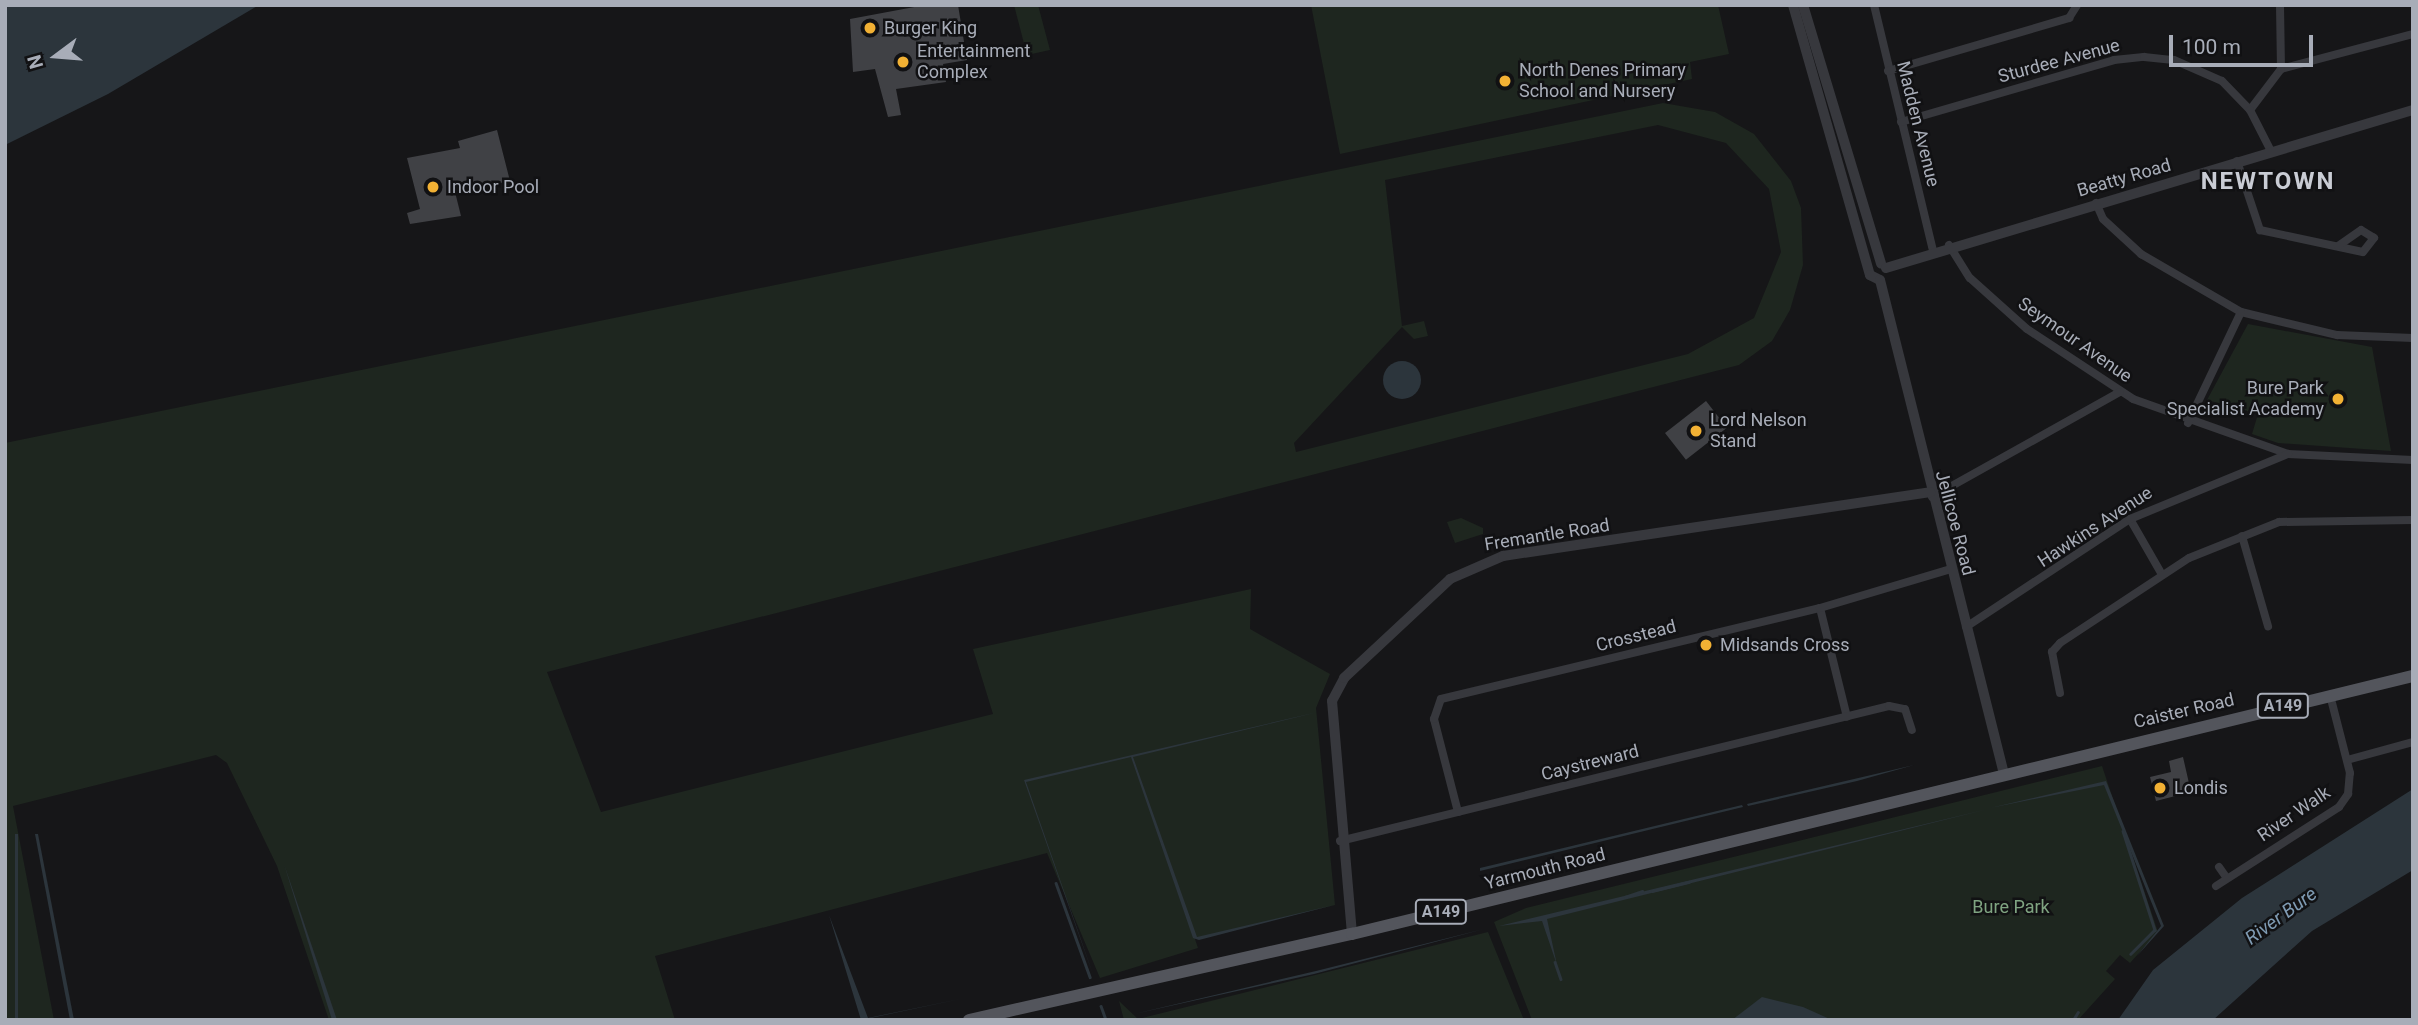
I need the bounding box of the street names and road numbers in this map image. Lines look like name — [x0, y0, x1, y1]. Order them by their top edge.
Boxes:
street label: Sturdee Avenue — [1996, 34, 2122, 88]
street label: Madden Avenue — [1892, 59, 1944, 189]
street label: Beatty Road — [2075, 154, 2173, 202]
street label: Seymour Avenue — [2014, 293, 2136, 387]
street label: Jellicoe Road — [1931, 468, 1979, 578]
street label: Hawkins Avenue — [2034, 482, 2156, 572]
street label: Fremantle Road — [1483, 514, 1611, 556]
street label: Crosstead — [1594, 616, 1678, 656]
street label: Caister Road — [2132, 689, 2236, 733]
road number: A149 — [2257, 694, 2309, 719]
street label: Caystreward — [1539, 740, 1641, 786]
street label: River Walk — [2253, 782, 2335, 846]
street label: Yarmouth Road — [1482, 844, 1608, 894]
road number: A149 — [1415, 900, 1467, 924]

